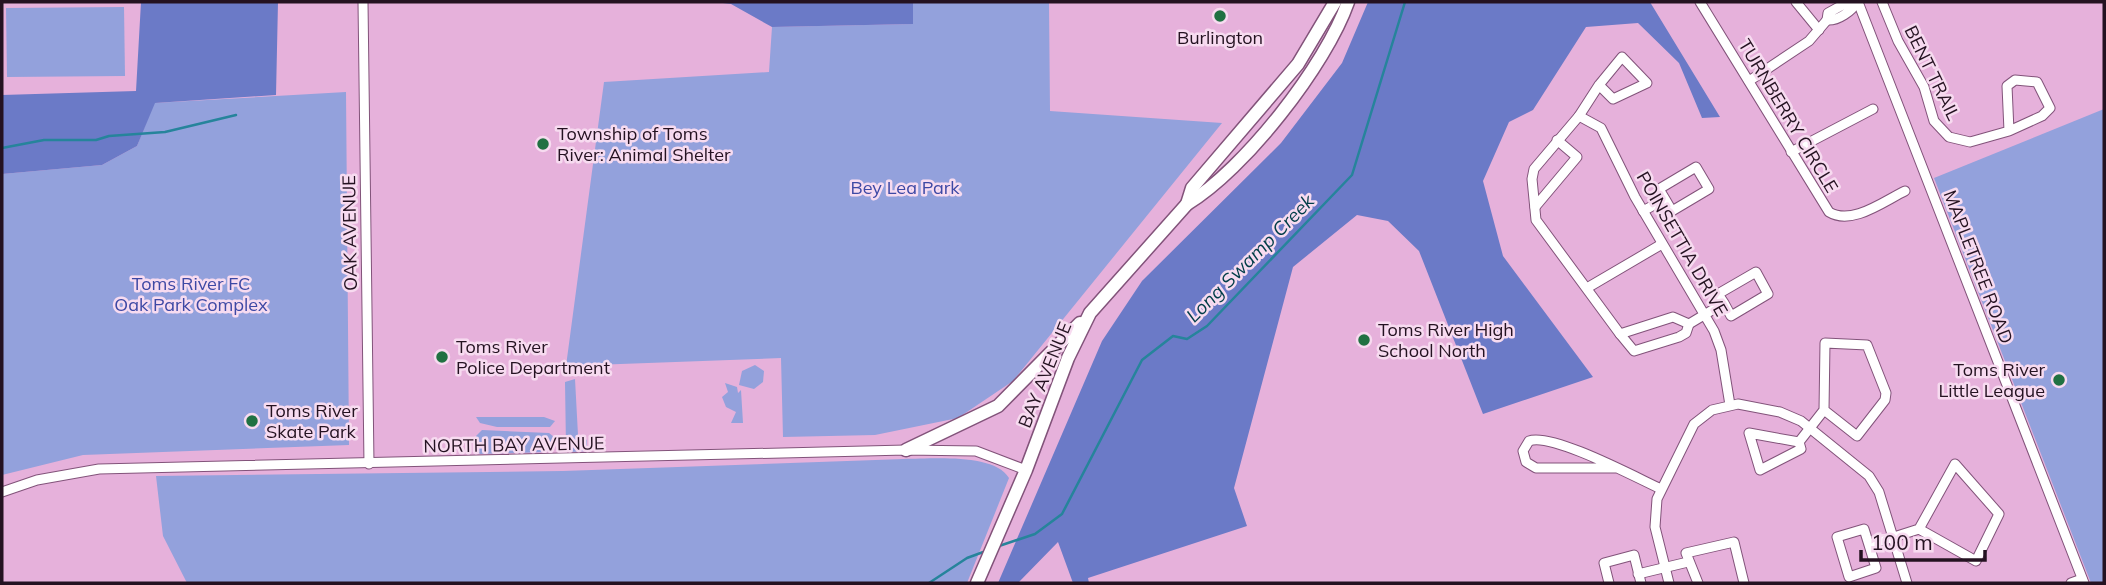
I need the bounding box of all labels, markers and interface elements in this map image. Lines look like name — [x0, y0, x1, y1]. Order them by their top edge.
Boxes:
marker: Burlington — [1212, 8, 1228, 24]
street label: BENT TRAIL — [1900, 22, 1965, 124]
place label: Burlington — [1177, 26, 1263, 49]
street label: TURNBERRY CIRCLE — [1733, 35, 1843, 197]
place label: Township of Toms River: Animal Shelter — [557, 122, 731, 166]
marker: Township of Toms River: Animal Shelter — [535, 136, 551, 152]
street label: POINSETTIA DRIVE — [1632, 167, 1733, 320]
street label: OAK AVENUE — [337, 175, 362, 291]
park label: Bey Lea Park — [850, 176, 960, 199]
street label: MAPLETREE ROAD — [1939, 187, 2018, 347]
water label: Long Swamp Creek — [1181, 188, 1320, 327]
park label: Toms River FC Oak Park Complex — [114, 272, 268, 316]
street label: BAY AVENUE — [1013, 318, 1076, 431]
place label: Toms River High School North — [1378, 318, 1514, 362]
marker: Toms River High School North — [1356, 332, 1372, 348]
place label: Toms River Police Department — [456, 335, 610, 379]
marker: Toms River Police Department — [434, 349, 450, 365]
place label: Toms River Little League — [1938, 358, 2045, 402]
marker: Toms River Little League — [2051, 372, 2067, 388]
place label: Toms River Skate Park — [266, 399, 358, 443]
marker: Toms River Skate Park — [244, 413, 260, 429]
street label: NORTH BAY AVENUE — [423, 431, 605, 458]
scale bar — [1861, 518, 1985, 562]
text: 100 m — [1871, 529, 1933, 555]

